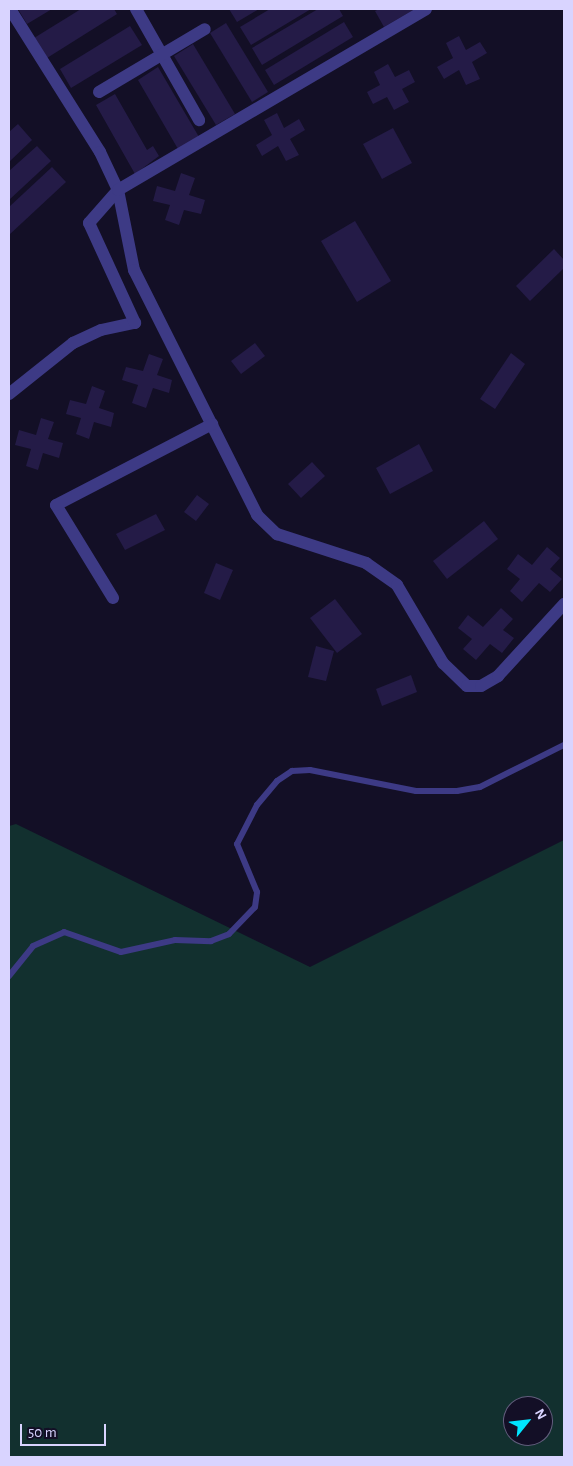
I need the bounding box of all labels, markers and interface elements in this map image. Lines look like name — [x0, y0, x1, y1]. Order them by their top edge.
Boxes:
north arrow — [503, 1396, 553, 1446]
text: N — [532, 1407, 549, 1422]
scale bar — [22, 1414, 109, 1446]
text: 50 m — [28, 1425, 57, 1440]

